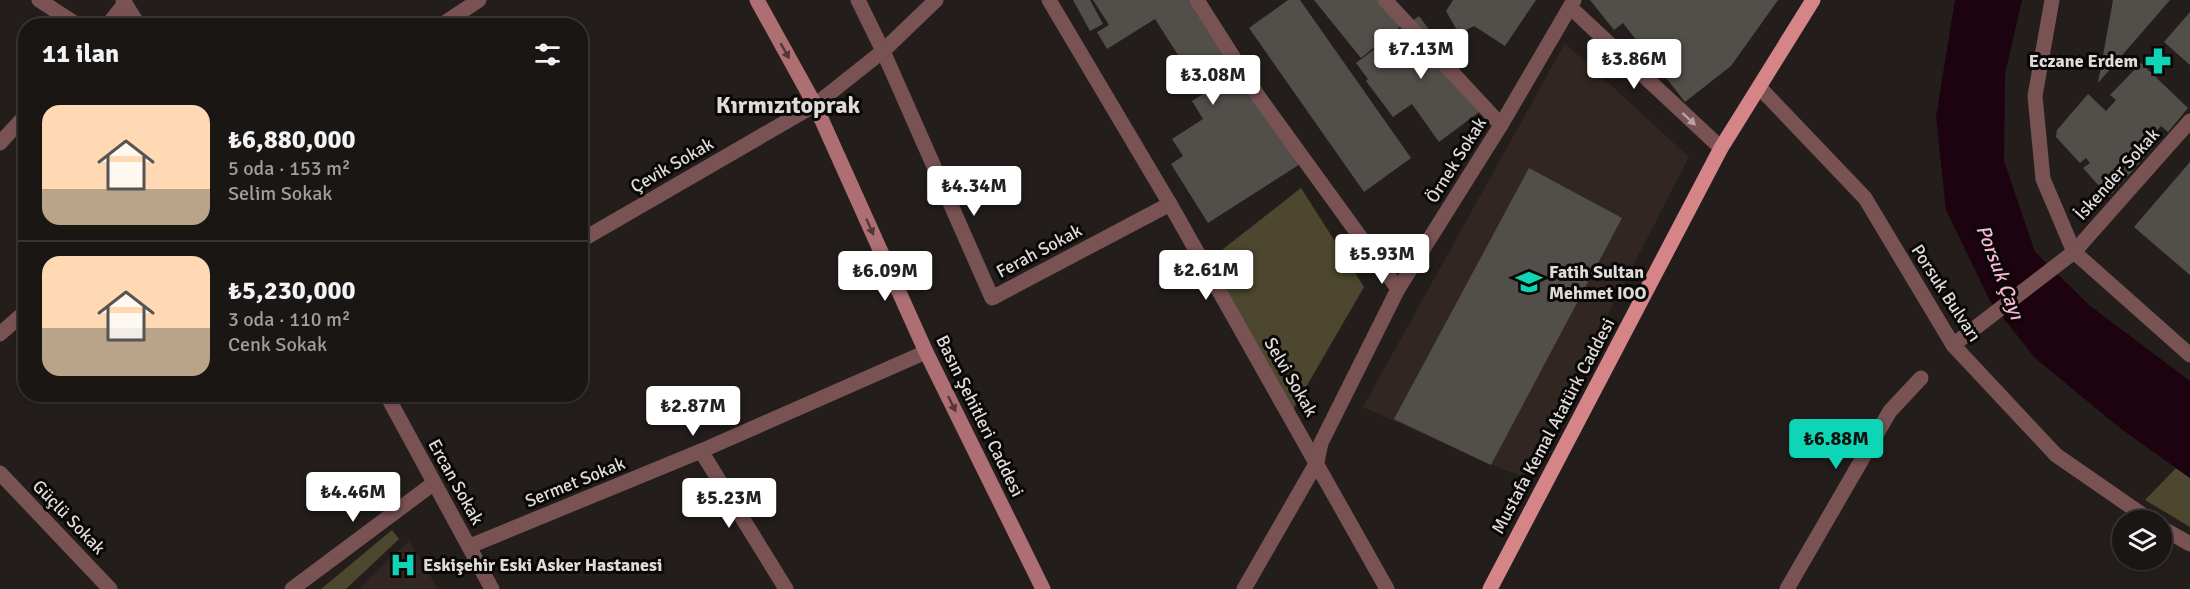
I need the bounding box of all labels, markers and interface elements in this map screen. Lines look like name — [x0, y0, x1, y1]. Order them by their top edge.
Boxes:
pin: ₺7.13M — [1372, 29, 1470, 80]
text: ₺7.13M — [1388, 36, 1454, 61]
text: 11 ilan — [42, 38, 119, 70]
icon: filters — [531, 38, 564, 71]
pin: ₺3.86M — [1585, 39, 1683, 90]
one-way arrow — [780, 43, 790, 60]
text: ₺3.86M — [1601, 46, 1667, 71]
pharmacy icon: Eczane Erdem — [2143, 46, 2173, 76]
place label: Eczane Erdem — [2029, 50, 2138, 72]
pin: ₺3.08M — [1164, 55, 1262, 106]
text: ₺3.08M — [1180, 62, 1246, 87]
district label: Kırmızıtoprak — [716, 90, 861, 120]
one-way arrow — [1682, 112, 1697, 126]
street label: Örnek Sokak — [1421, 113, 1491, 207]
street label: İskender Sokak — [2070, 123, 2164, 225]
text: ₺6,880,000 — [228, 124, 356, 156]
icon: home — [90, 129, 162, 201]
street label: Çevik Sokak — [627, 132, 717, 198]
text: 5 oda · 153 m² — [228, 156, 350, 181]
pin: ₺4.34M — [925, 166, 1023, 217]
text: ₺4.34M — [941, 173, 1007, 198]
text: Selim Sokak — [228, 181, 332, 206]
one-way arrow — [865, 218, 874, 235]
street label: Ferah Sokak — [992, 219, 1086, 283]
water label: Porsuk Çayı — [1971, 221, 2030, 324]
pin: ₺5.93M — [1333, 234, 1431, 285]
street label: Porsuk Bulvarı — [1906, 240, 1986, 346]
text: ₺5.93M — [1349, 241, 1415, 266]
pin: ₺2.61M — [1157, 250, 1255, 301]
pin: ₺6.09M — [836, 251, 934, 302]
text: ₺2.61M — [1173, 257, 1239, 282]
text: ₺6.09M — [852, 258, 918, 283]
place label: Fatih Sultan Mehmet IOO — [1549, 261, 1647, 304]
school or university icon: Fatih Sultan Mehmet IOO — [1514, 267, 1544, 297]
text: ₺5,230,000 — [228, 275, 356, 307]
icon: home — [90, 280, 162, 352]
text: 3 oda · 110 m² — [228, 307, 350, 332]
street label: Mustafa Kemal Atatürk Caddesi — [1487, 314, 1619, 538]
text: Cenk Sokak — [228, 332, 327, 357]
street label: Basın Şehitleri Caddesi — [931, 332, 1029, 500]
street label: Selvi Sokak — [1260, 333, 1322, 421]
pin: ₺2.87M — [644, 386, 742, 437]
text: ₺2.87M — [660, 393, 726, 418]
one-way arrow — [947, 395, 956, 412]
pin: ₺6.88M — [1787, 419, 1885, 470]
text: ₺6.88M — [1803, 426, 1869, 451]
street label: Ercan Sokak — [423, 435, 489, 529]
street label: Sermet Sokak — [522, 452, 628, 512]
pin: ₺4.46M — [304, 472, 402, 523]
street label: Güçlü Sokak — [28, 475, 110, 559]
pin: ₺5.23M — [680, 478, 778, 529]
text: ₺4.46M — [320, 479, 386, 504]
text: ₺5.23M — [696, 485, 762, 510]
map controls — [2112, 510, 2172, 570]
button: layers — [2112, 510, 2172, 570]
hospital icon: Eskişehir Eski Asker Hastanesi — [388, 550, 418, 580]
place label: Eskişehir Eski Asker Hastanesi — [423, 554, 662, 576]

